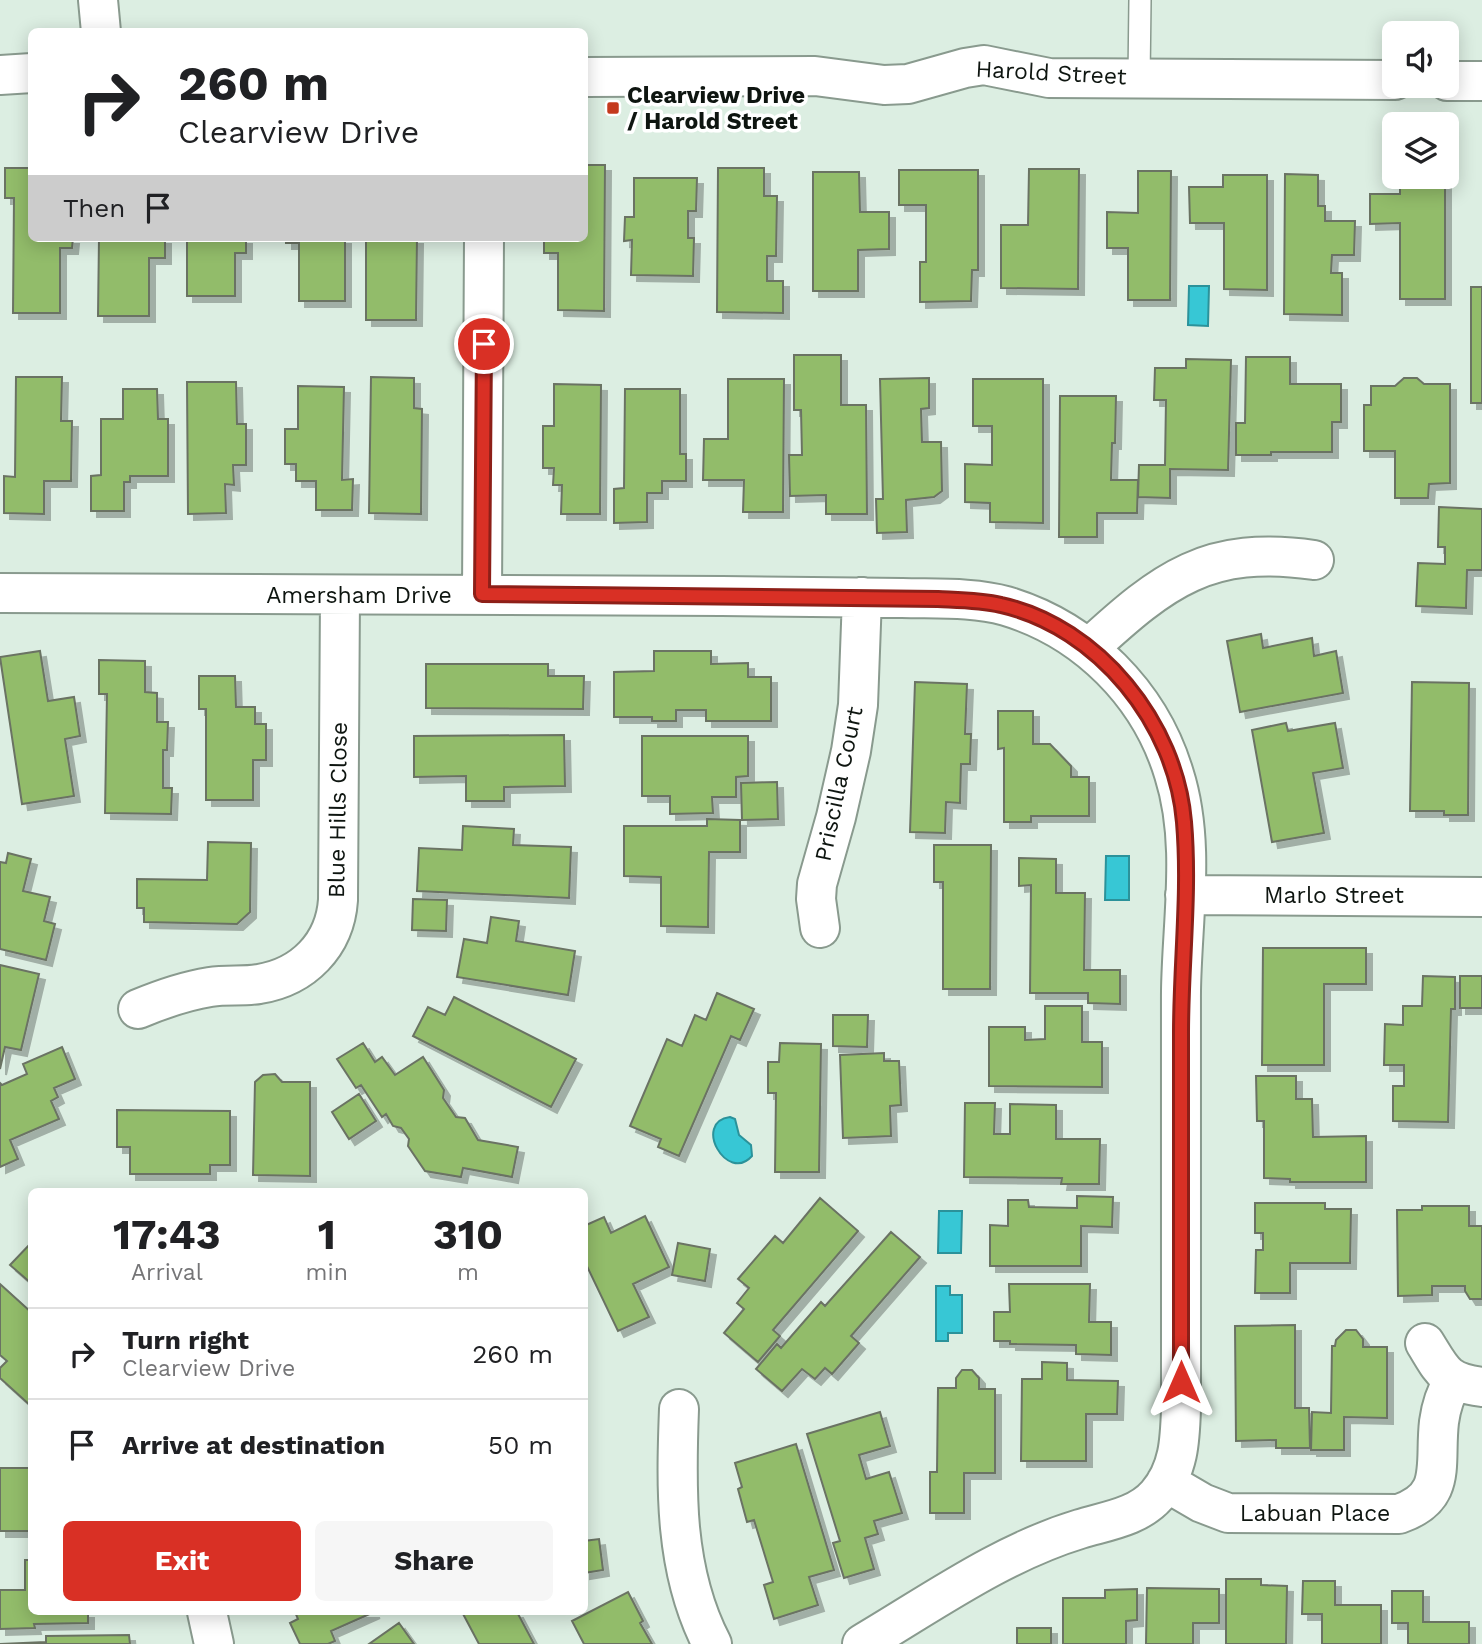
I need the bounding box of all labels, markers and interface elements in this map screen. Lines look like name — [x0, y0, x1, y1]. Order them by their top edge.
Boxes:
map controls — [1382, 21, 1459, 189]
button: sound — [1382, 21, 1459, 98]
text: 260 m — [178, 54, 329, 112]
icon: right — [63, 56, 154, 147]
street label: Harold Street — [975, 56, 1128, 90]
place label: Clearview Drive / Harold Street — [627, 82, 805, 135]
marker: Clearview Drive / Harold Street — [605, 100, 621, 116]
button: layers — [1382, 112, 1459, 189]
text: Clearview Drive — [178, 113, 419, 151]
icon: arrive — [139, 189, 177, 227]
text: Then — [63, 193, 125, 223]
pin — [454, 314, 514, 374]
icon: arrive — [465, 325, 503, 363]
street label: Amersham Drive — [266, 582, 452, 609]
street label: Priscilla Court — [809, 704, 869, 864]
street label: Blue Hills Close — [323, 722, 353, 898]
street label: Marlo Street — [1264, 882, 1404, 909]
text: 17:43 — [113, 1210, 221, 1259]
text: 1 — [318, 1210, 336, 1259]
text: 310 — [433, 1210, 503, 1259]
text: Arrival — [131, 1259, 203, 1286]
text: min — [306, 1259, 348, 1286]
text: m — [457, 1259, 479, 1286]
text: Turn right — [122, 1325, 249, 1355]
icon: right — [63, 1335, 101, 1373]
text: 260 m — [472, 1339, 553, 1369]
position arrow — [1144, 1345, 1218, 1419]
text: Clearview Drive — [122, 1355, 295, 1382]
icon: arrive — [63, 1426, 101, 1464]
text: Arrive at destination — [122, 1430, 385, 1460]
text: 50 m — [488, 1430, 553, 1460]
street label: Labuan Place — [1240, 1500, 1390, 1527]
button: Exit — [63, 1521, 301, 1601]
button: Share — [315, 1521, 553, 1601]

